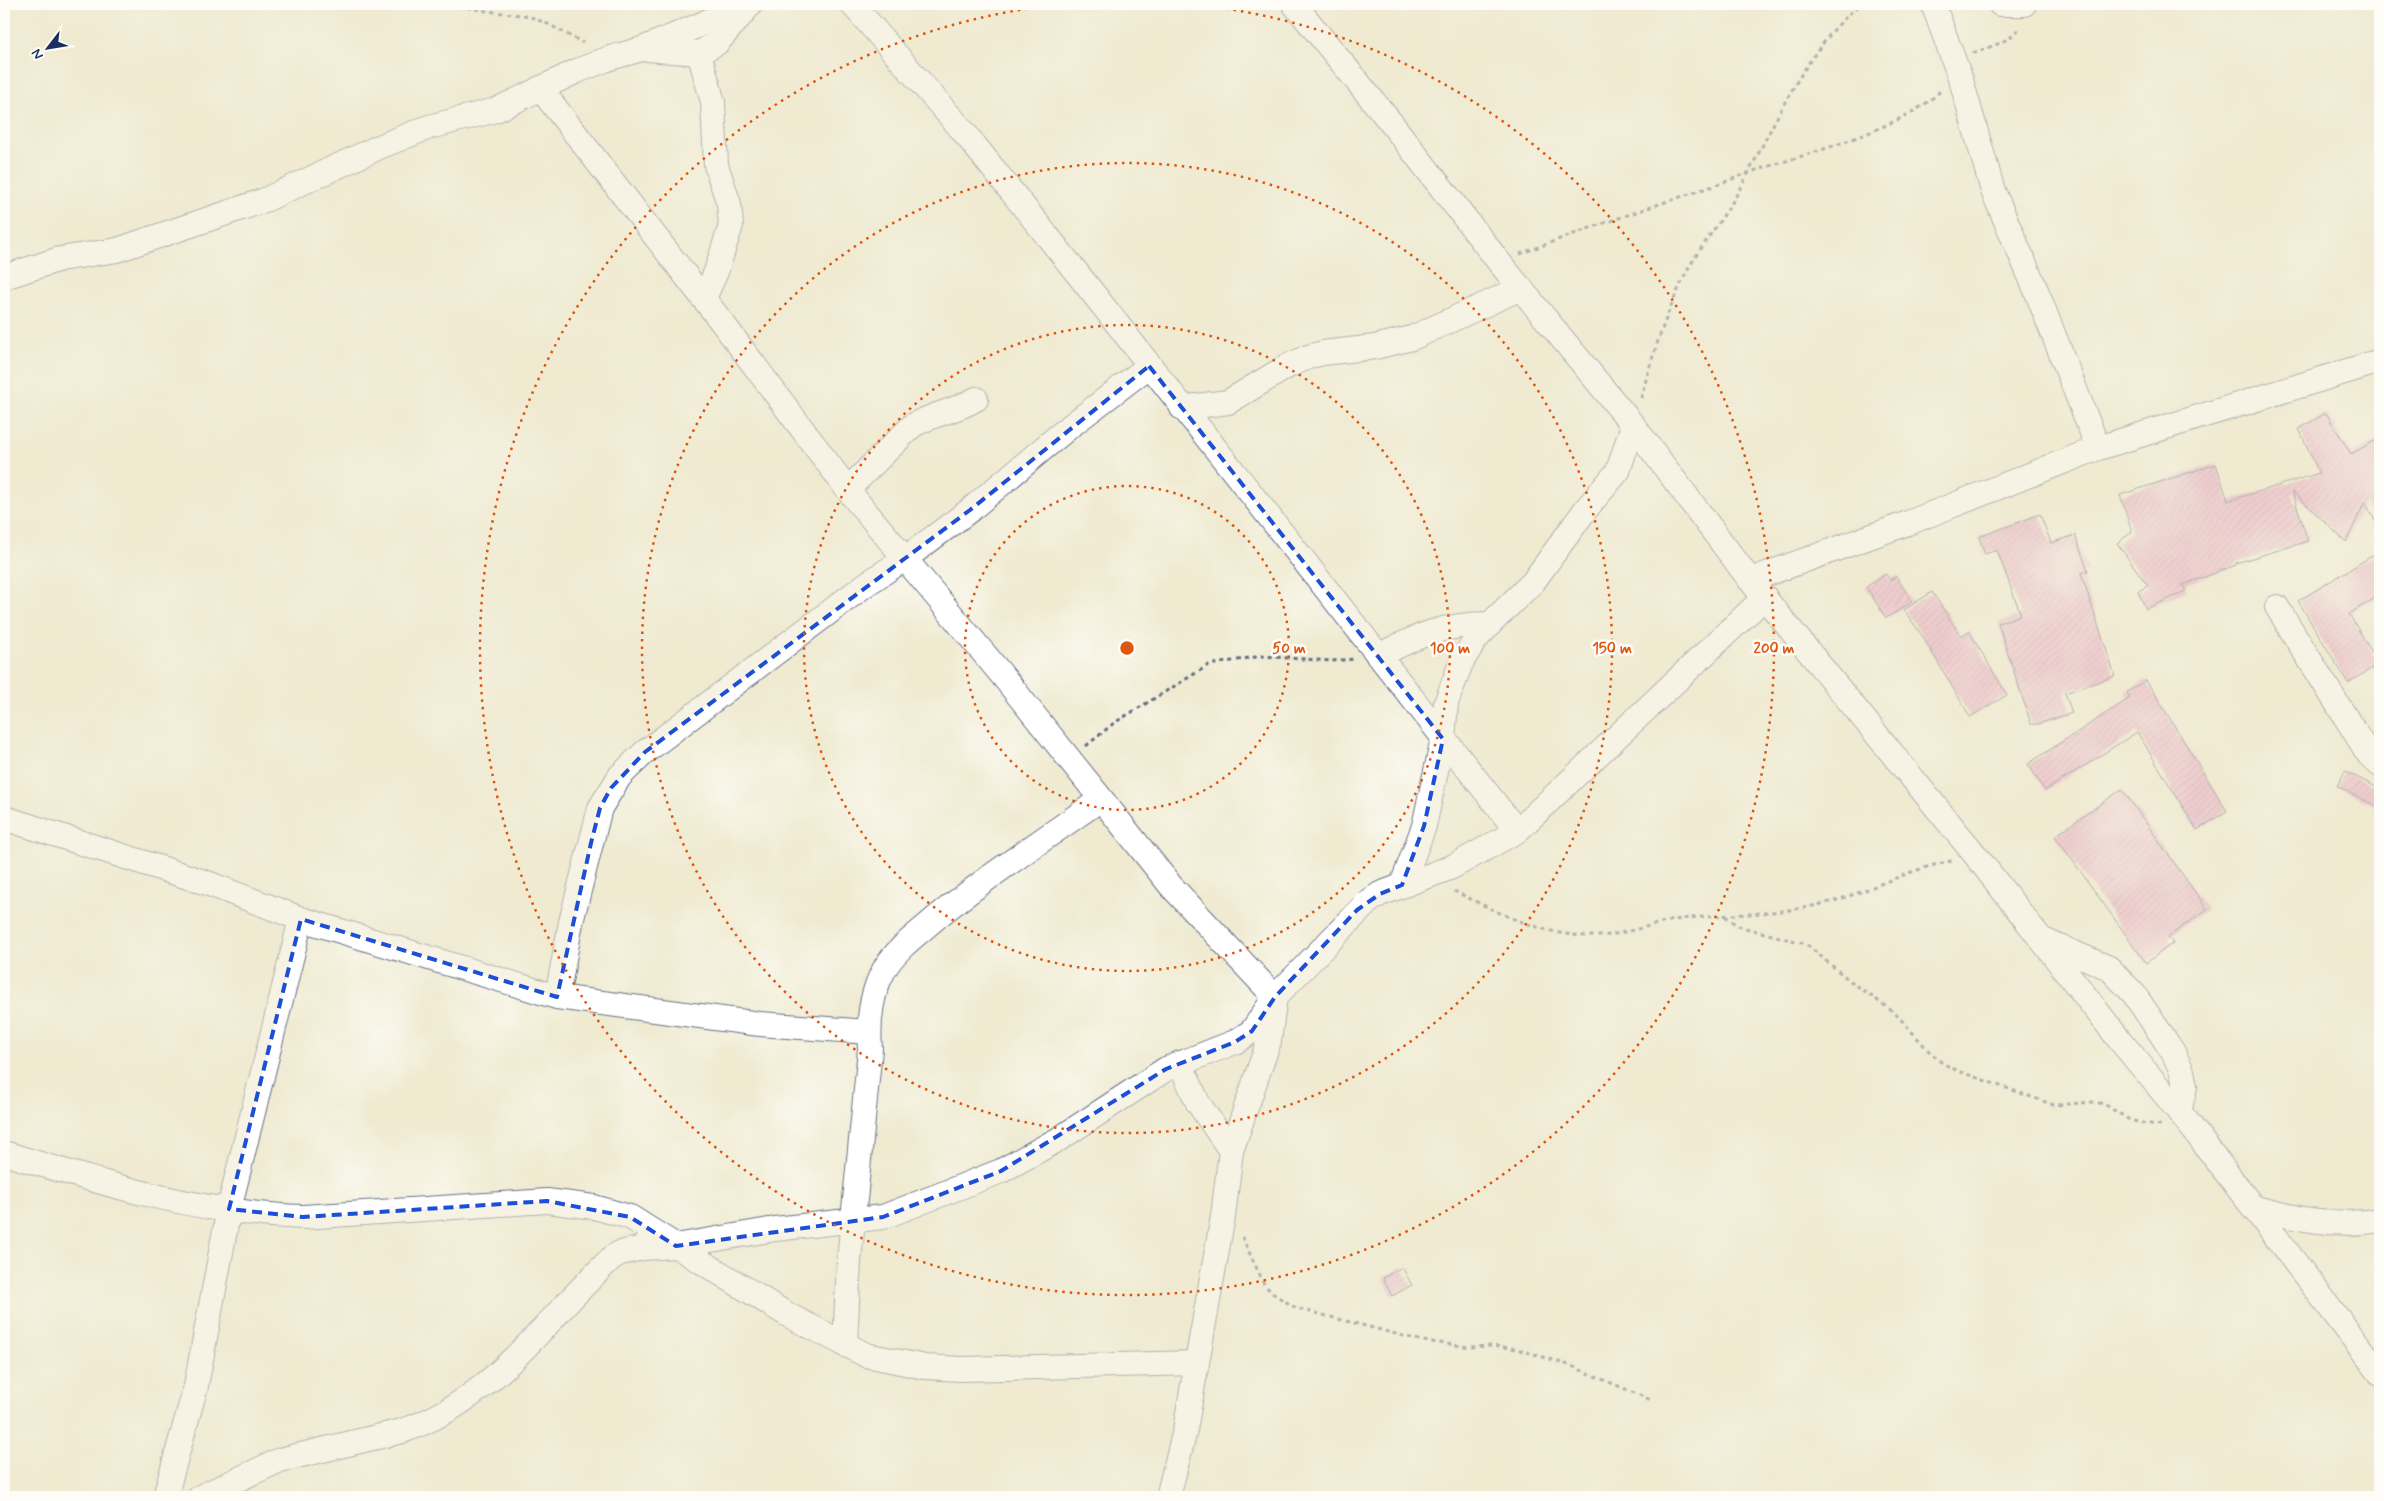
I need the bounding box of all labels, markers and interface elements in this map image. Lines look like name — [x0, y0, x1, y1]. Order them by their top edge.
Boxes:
north arrow — [22, 22, 72, 72]
text: N — [28, 46, 48, 63]
centre of rings — [1118, 639, 1136, 657]
text: 50 m — [1272, 639, 1306, 659]
text: 100 m — [1430, 639, 1470, 659]
text: 150 m — [1592, 639, 1632, 659]
text: 200 m — [1754, 639, 1795, 659]

